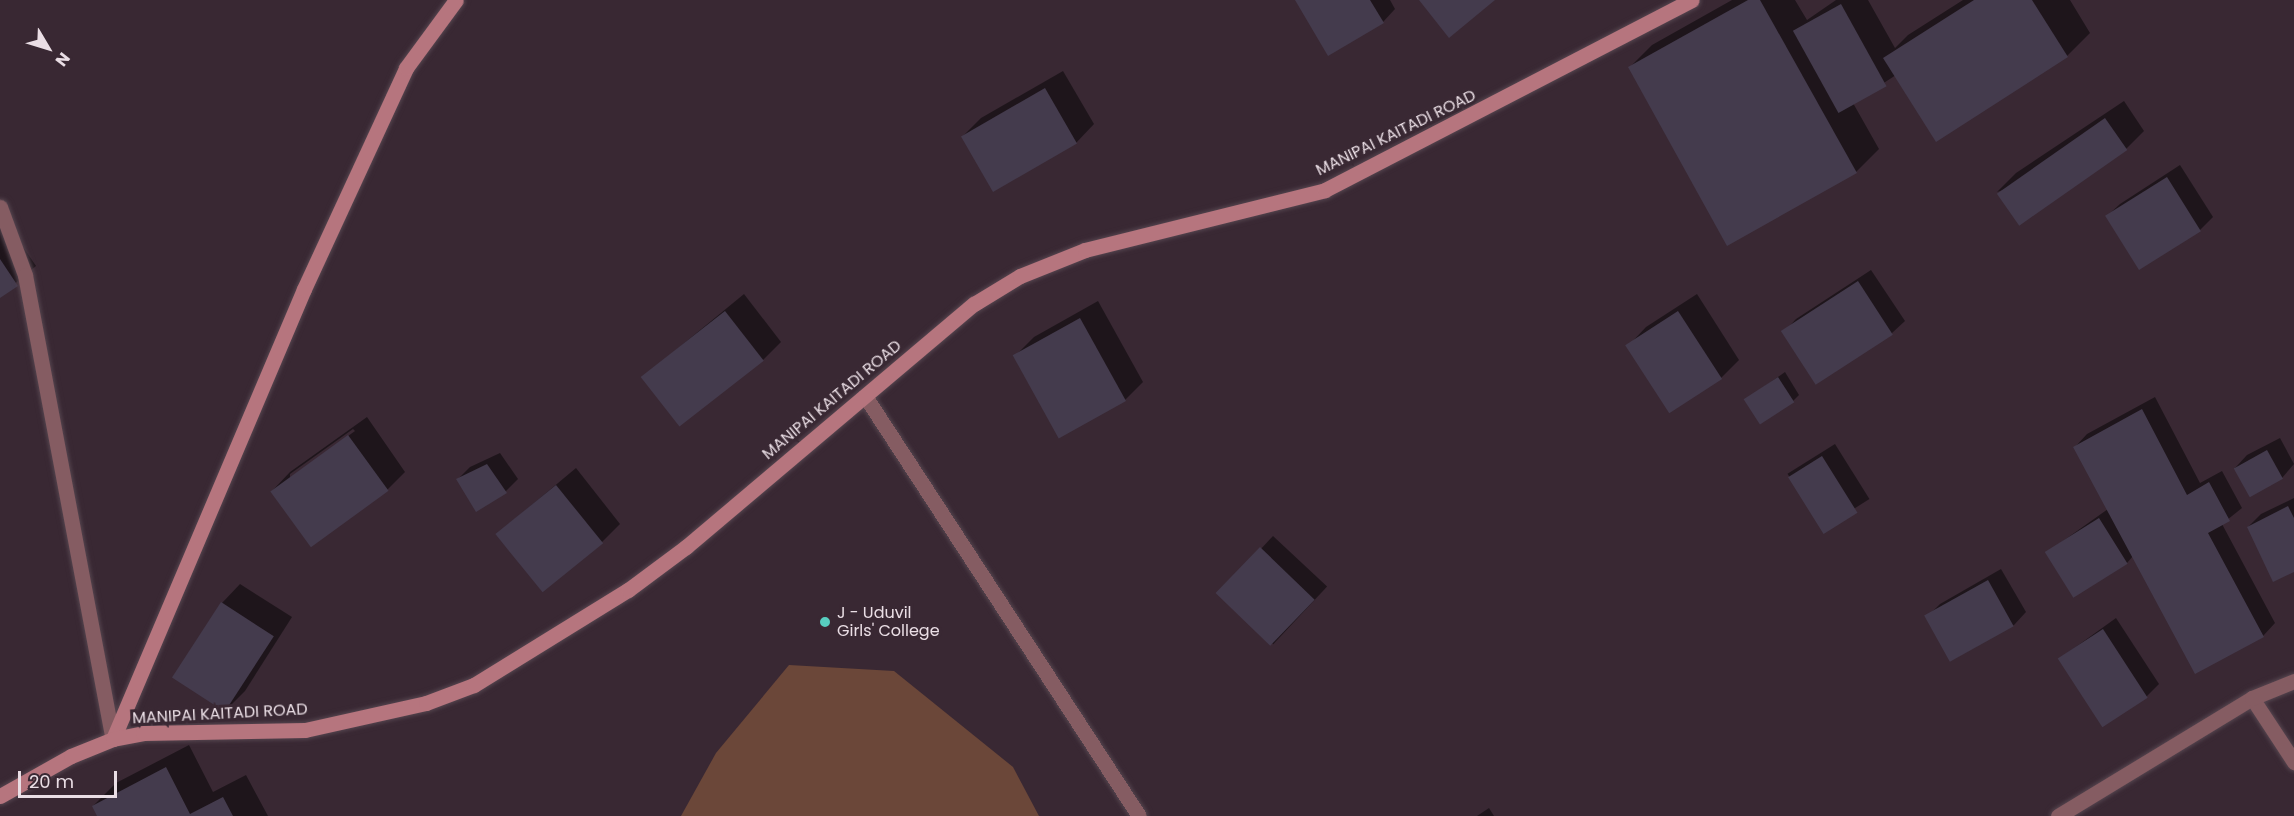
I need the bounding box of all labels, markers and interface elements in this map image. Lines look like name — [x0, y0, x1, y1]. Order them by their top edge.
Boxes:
north arrow — [18, 18, 78, 78]
text: N — [50, 48, 75, 71]
street label: MANIPAI KAITADI ROAD — [1313, 86, 1479, 180]
street label: MANIPAI KAITADI ROAD — [759, 336, 905, 464]
place label: J - Uduvil Girls' College — [837, 603, 940, 641]
marker: J - Uduvil Girls' College — [818, 615, 832, 629]
street label: MANIPAI KAITADI ROAD — [132, 700, 308, 728]
scale bar — [21, 759, 120, 797]
text: 20 m — [29, 769, 74, 794]

